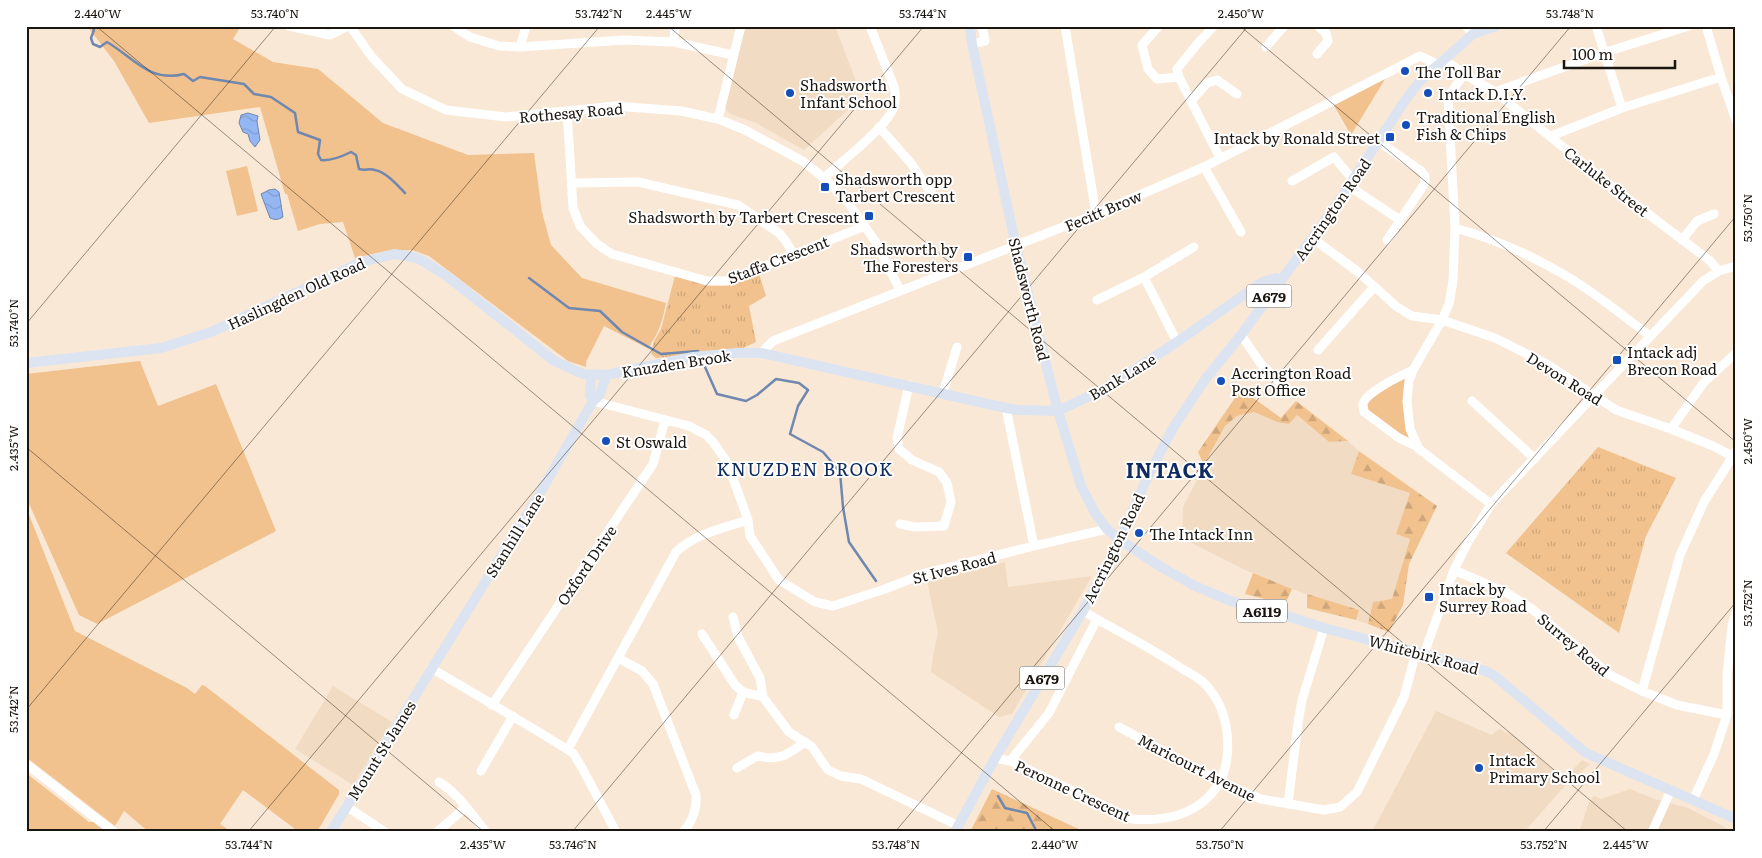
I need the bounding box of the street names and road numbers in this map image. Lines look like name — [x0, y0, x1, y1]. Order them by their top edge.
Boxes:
street label: Rothesay Road — [518, 96, 624, 128]
street label: Carluke Street — [1560, 141, 1654, 221]
street label: Accrington Road — [1288, 153, 1376, 265]
street label: Fecitt Brow — [1061, 183, 1145, 237]
street label: Staffa Crescent — [724, 229, 832, 289]
street label: Shadsworth Road — [1004, 235, 1056, 363]
street label: Haslingden Old Road — [223, 251, 369, 335]
road number: A679 — [1246, 284, 1292, 308]
street label: Knuzden Brook — [620, 343, 733, 383]
street label: Devon Road — [1523, 346, 1607, 410]
street label: Bank Lane — [1084, 347, 1160, 405]
street label: Stanhill Lane — [479, 488, 549, 582]
street label: Accrington Road — [1076, 489, 1150, 607]
street label: Oxford Drive — [551, 520, 622, 610]
street label: St Ives Road — [910, 545, 998, 589]
road number: A6119 — [1237, 600, 1287, 622]
street label: Surrey Road — [1533, 607, 1615, 681]
street label: Whitebirk Road — [1366, 628, 1482, 680]
road number: A679 — [1020, 666, 1064, 690]
street label: Mount St James — [341, 695, 421, 804]
street label: Maricourt Avenue — [1134, 727, 1260, 807]
street label: Peronne Crescent — [1011, 753, 1135, 827]

